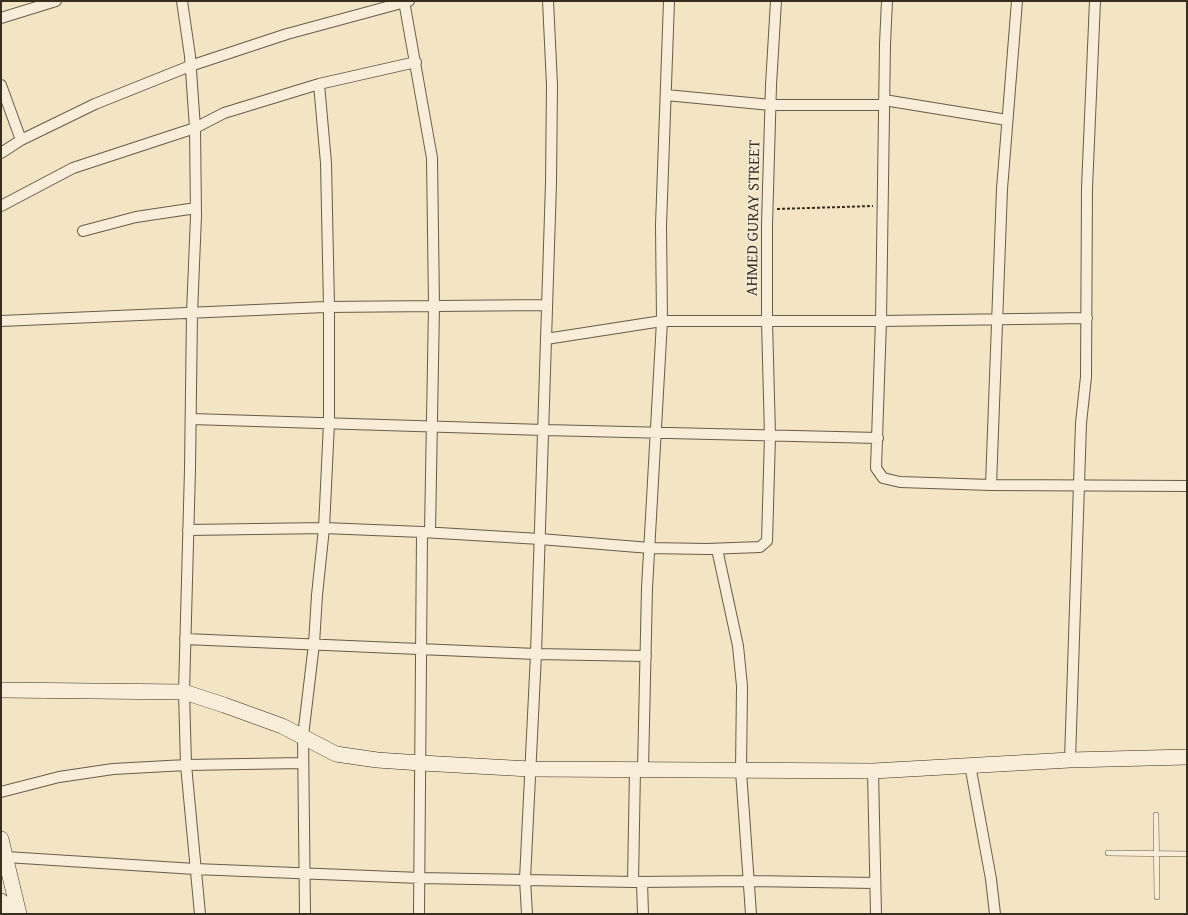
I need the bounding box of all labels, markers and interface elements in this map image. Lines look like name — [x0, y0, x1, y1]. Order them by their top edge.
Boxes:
street label: AHMED GURAY STREET — [743, 140, 765, 296]

